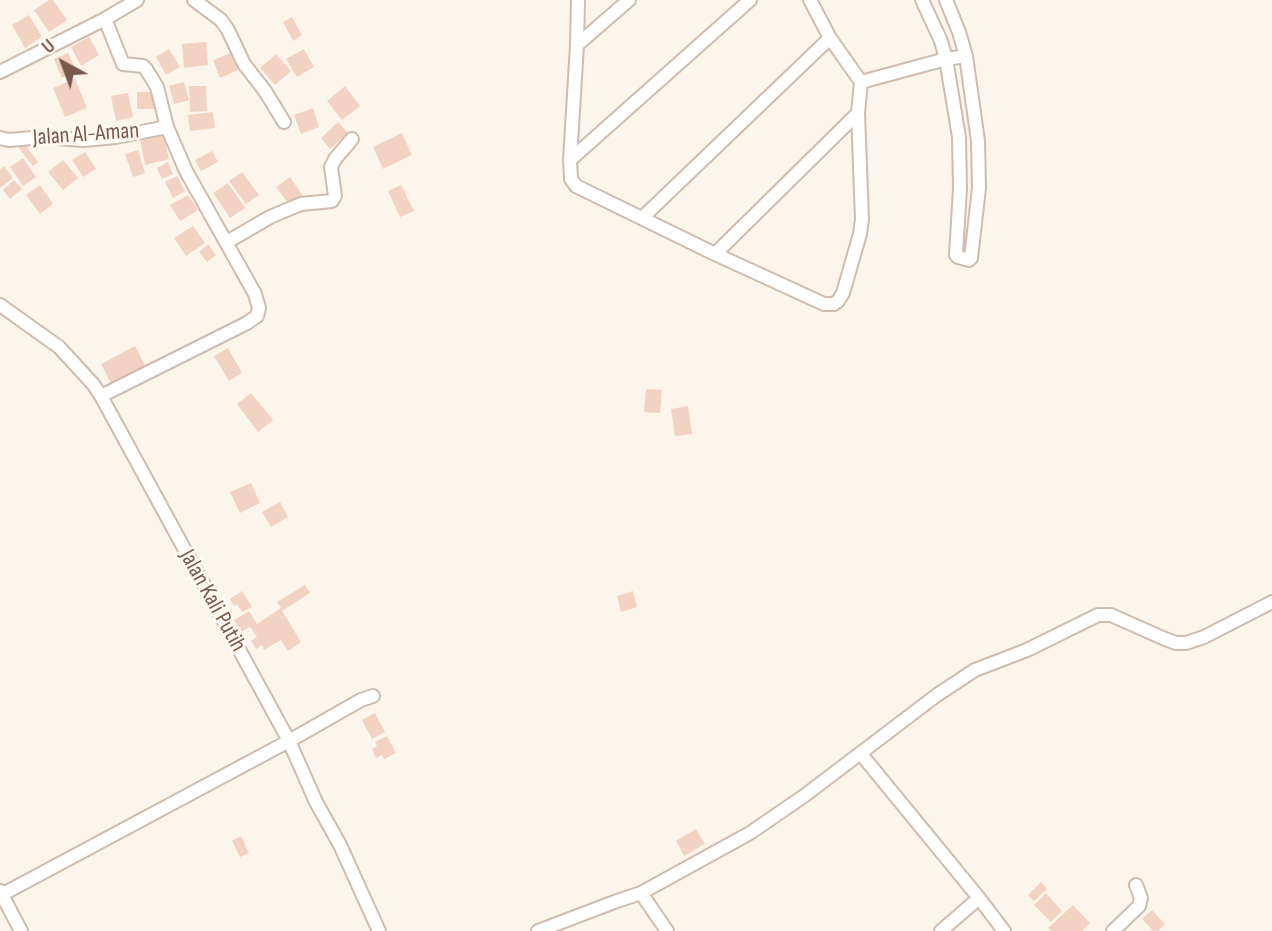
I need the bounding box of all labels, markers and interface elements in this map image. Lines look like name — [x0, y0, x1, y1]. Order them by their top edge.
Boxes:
north arrow — [28, 28, 98, 98]
text: U — [38, 35, 60, 59]
street label: Jalan Al-Aman — [32, 118, 140, 152]
street label: Jalan Kali Putih — [173, 545, 251, 657]

